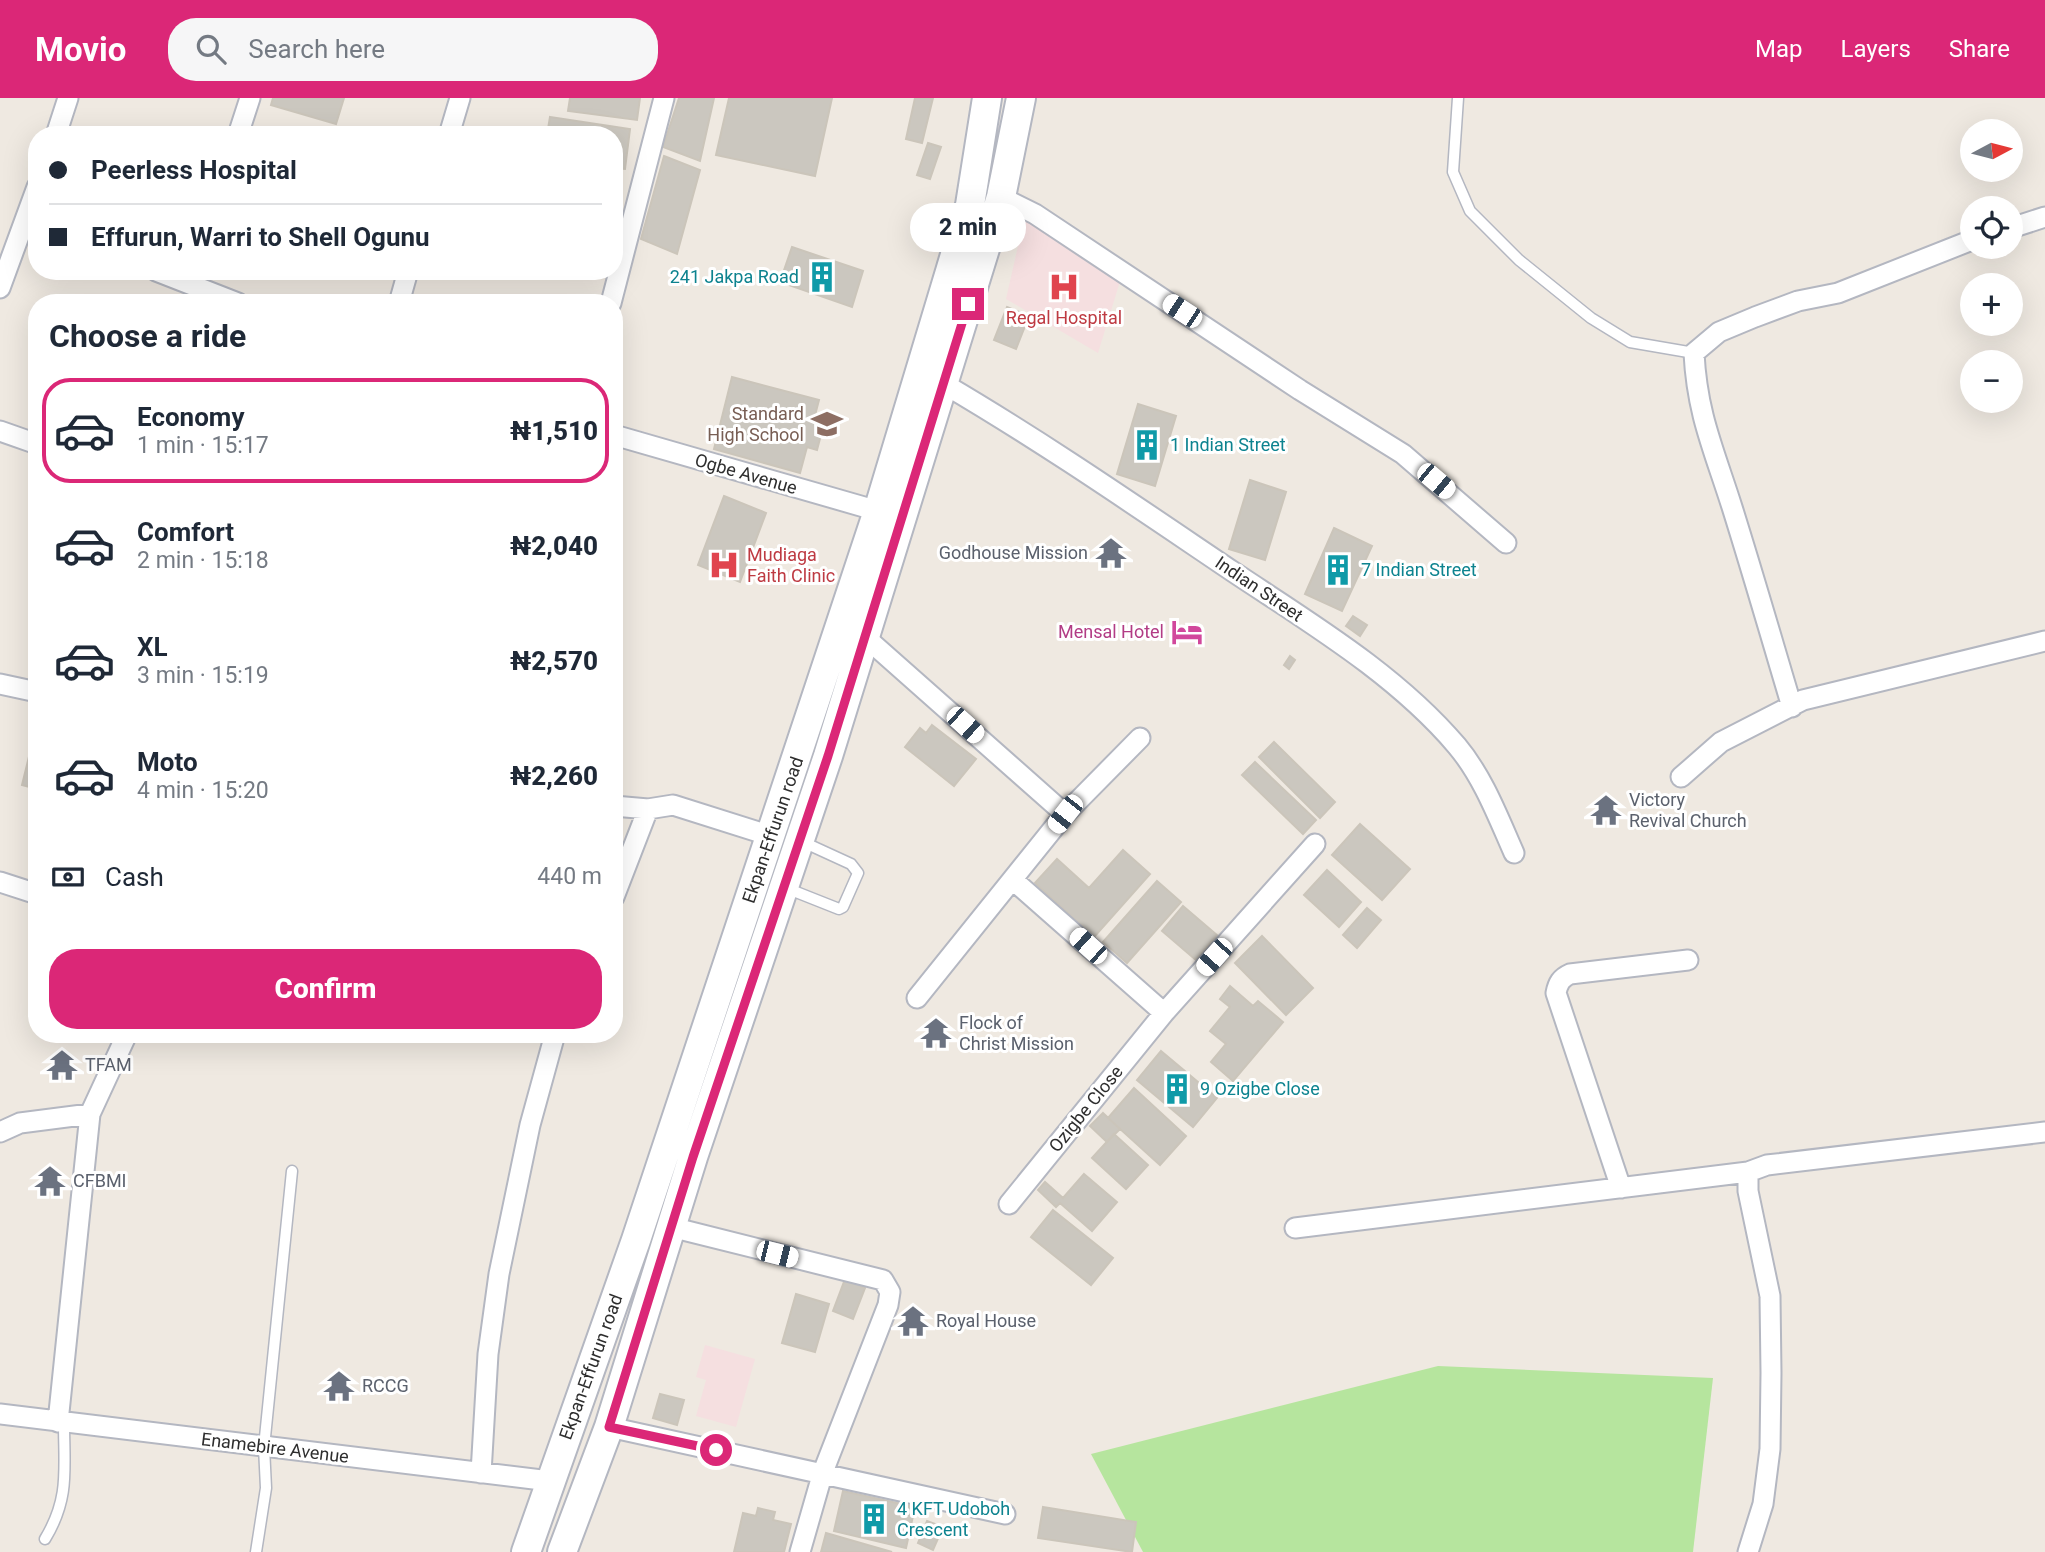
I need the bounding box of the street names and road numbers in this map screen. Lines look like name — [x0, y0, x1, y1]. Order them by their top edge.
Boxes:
street label: Ogbe Avenue — [693, 449, 800, 498]
street label: Indian Street — [1212, 552, 1307, 626]
street label: Ekpan-Effurun road — [738, 754, 807, 906]
street label: Ozigbe Close — [1044, 1061, 1127, 1156]
street label: Ekpan-Effurun road — [554, 1291, 627, 1442]
street label: Enamebire Avenue — [200, 1428, 350, 1467]

